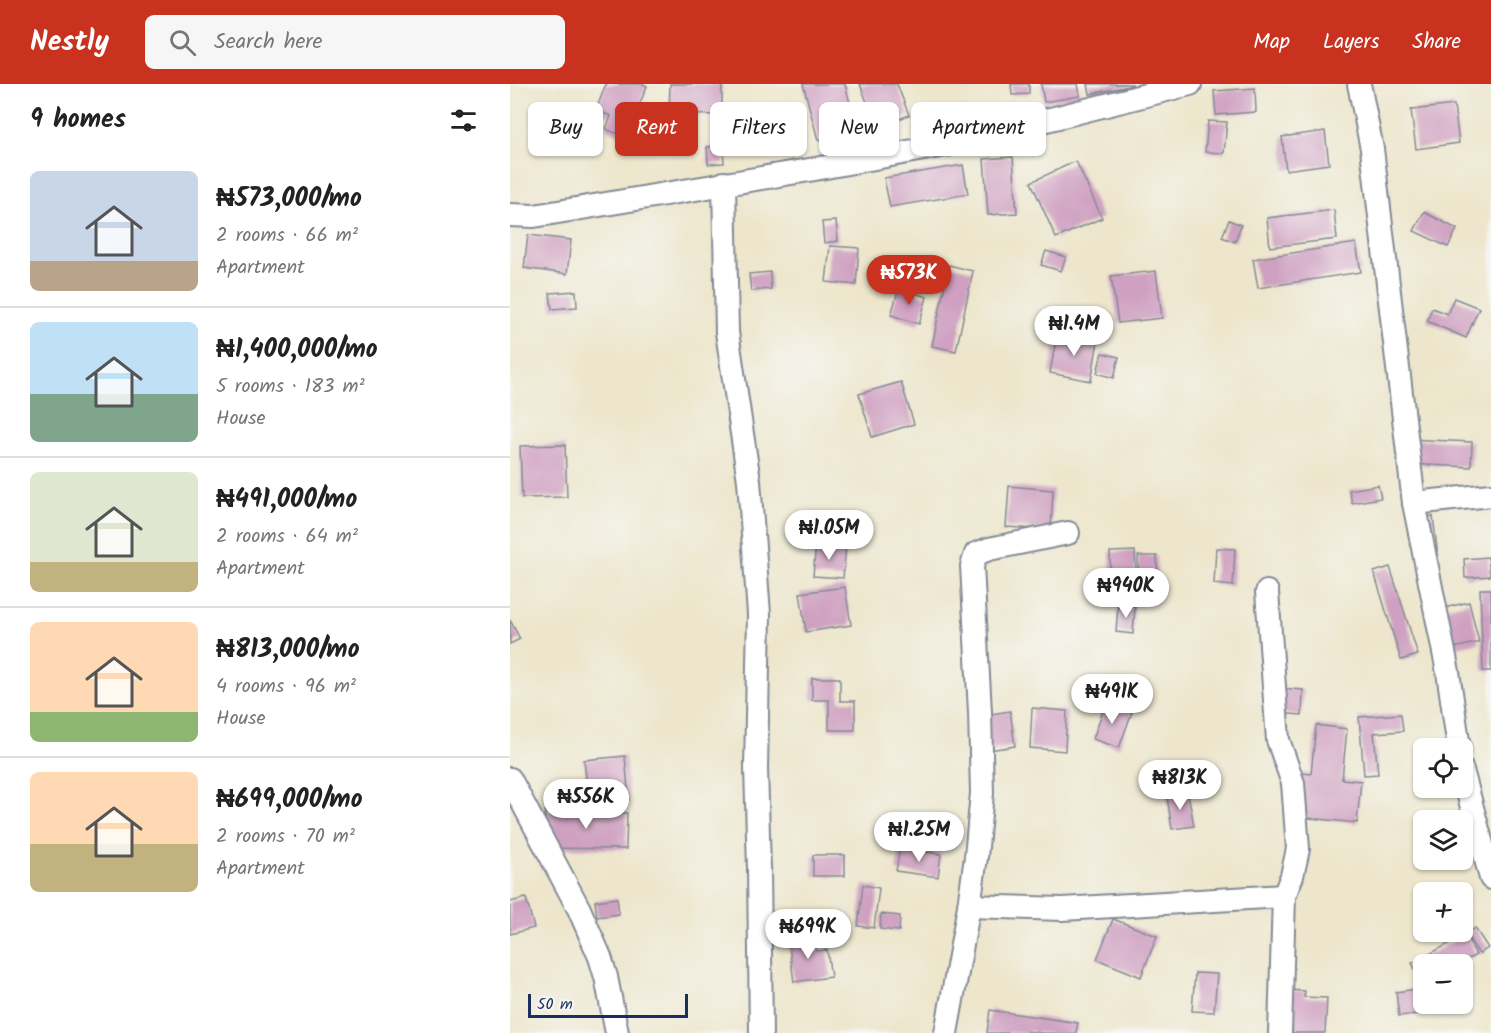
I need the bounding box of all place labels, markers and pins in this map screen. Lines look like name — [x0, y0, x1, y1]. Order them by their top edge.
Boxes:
pin: ₦573K — [867, 255, 951, 306]
pin: ₦1.4M — [1032, 306, 1116, 357]
pin: ₦1.05M — [780, 510, 878, 561]
pin: ₦940K — [1084, 568, 1168, 619]
pin: ₦491K — [1070, 674, 1154, 725]
pin: ₦813K — [1138, 760, 1222, 811]
pin: ₦556K — [544, 779, 628, 830]
pin: ₦1.25M — [870, 812, 968, 863]
pin: ₦699K — [766, 909, 850, 960]

